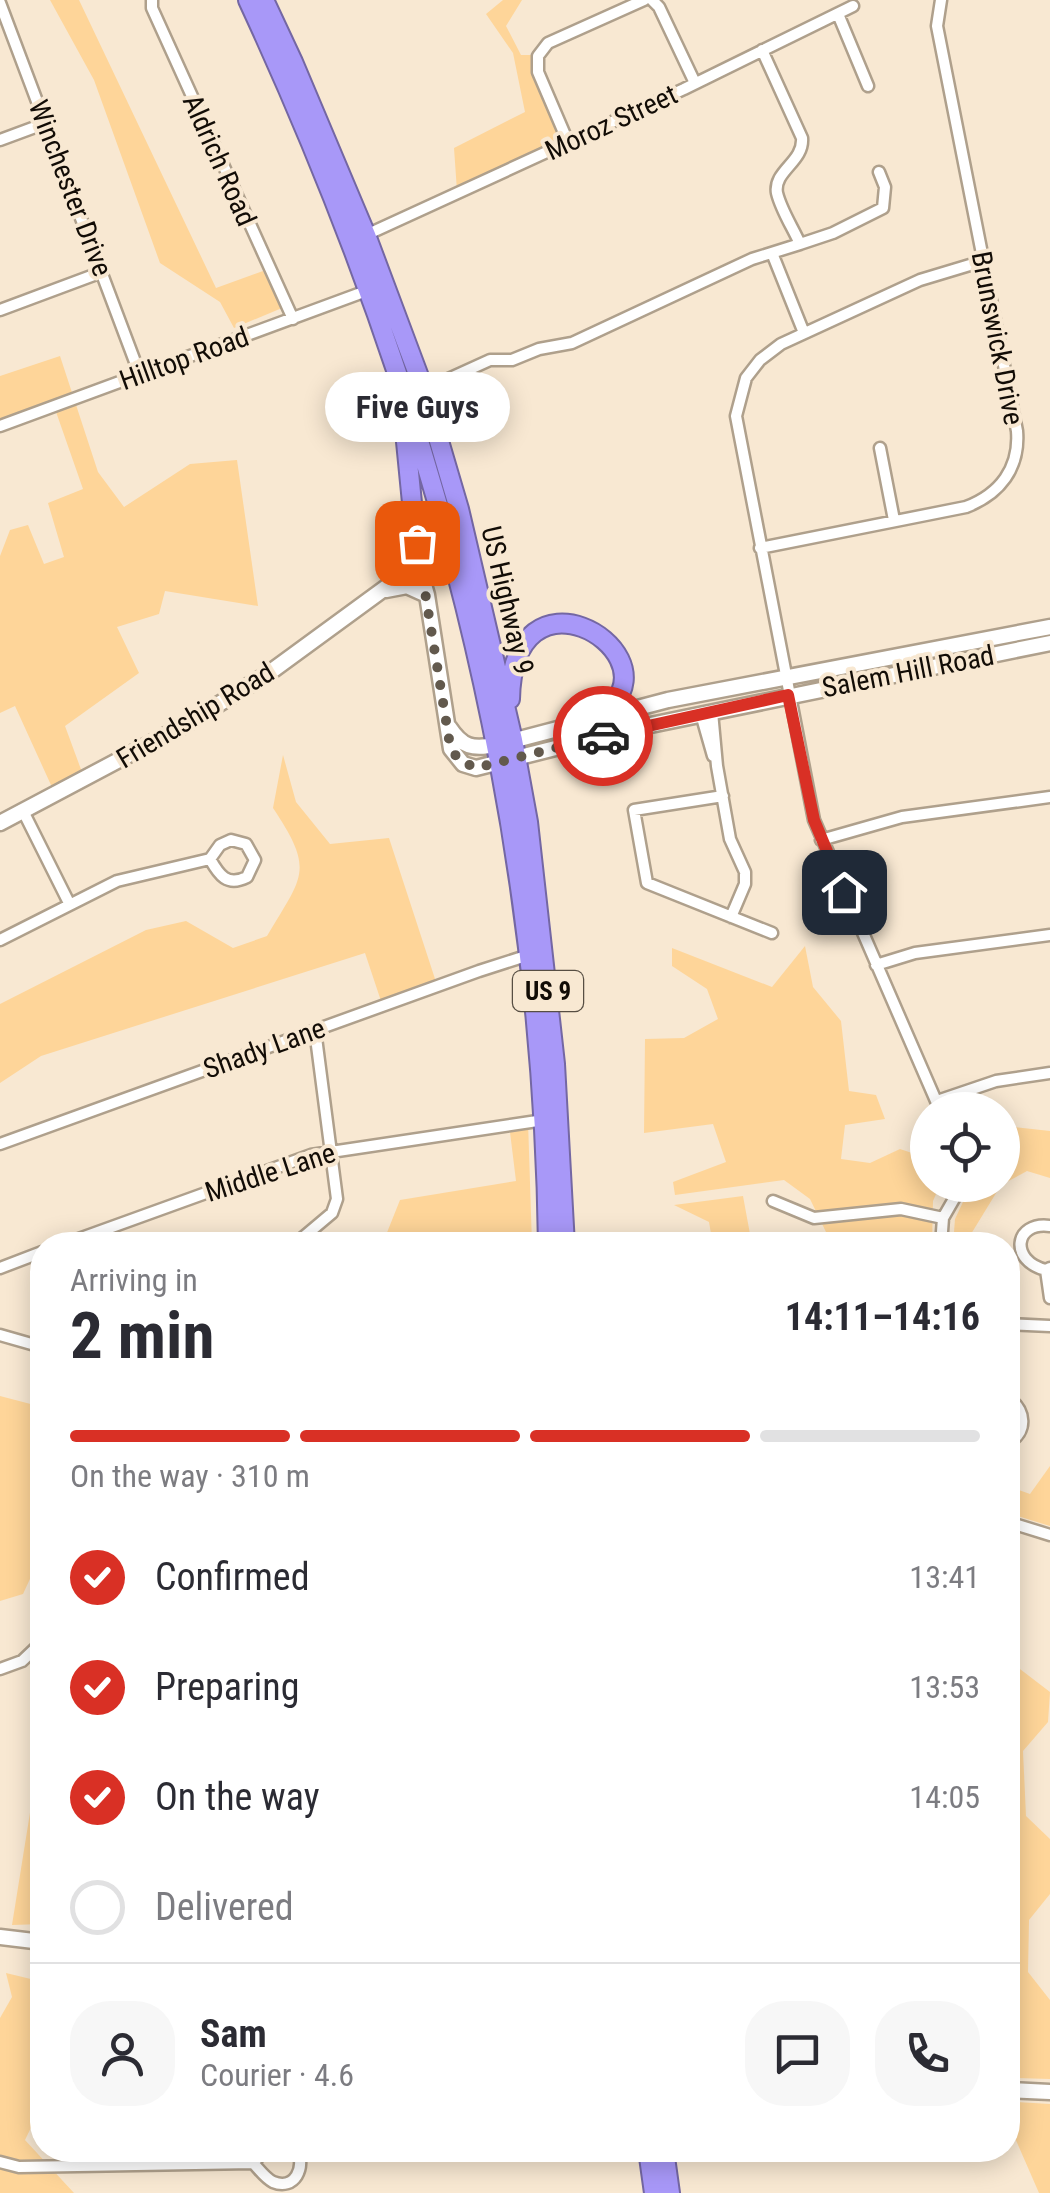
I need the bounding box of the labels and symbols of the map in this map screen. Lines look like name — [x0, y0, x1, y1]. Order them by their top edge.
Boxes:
street label: Moroz Street — [540, 78, 682, 167]
street label: Aldrich Road — [176, 89, 263, 231]
street label: Winchester Drive — [22, 95, 119, 281]
street label: Brunswick Drive — [965, 248, 1031, 428]
street label: Hilltop Road — [115, 320, 253, 397]
callout: Five Guys — [324, 373, 510, 443]
pin — [375, 501, 460, 586]
street label: US Highway 9 — [474, 523, 541, 677]
street label: Salem Hill Road — [819, 639, 997, 704]
street label: Friendship Road — [111, 655, 280, 775]
courier — [553, 686, 653, 786]
pin — [802, 850, 887, 935]
road number: US 9 — [513, 971, 583, 1011]
street label: Shady Lane — [199, 1011, 329, 1086]
street label: Middle Lane — [201, 1136, 339, 1209]

